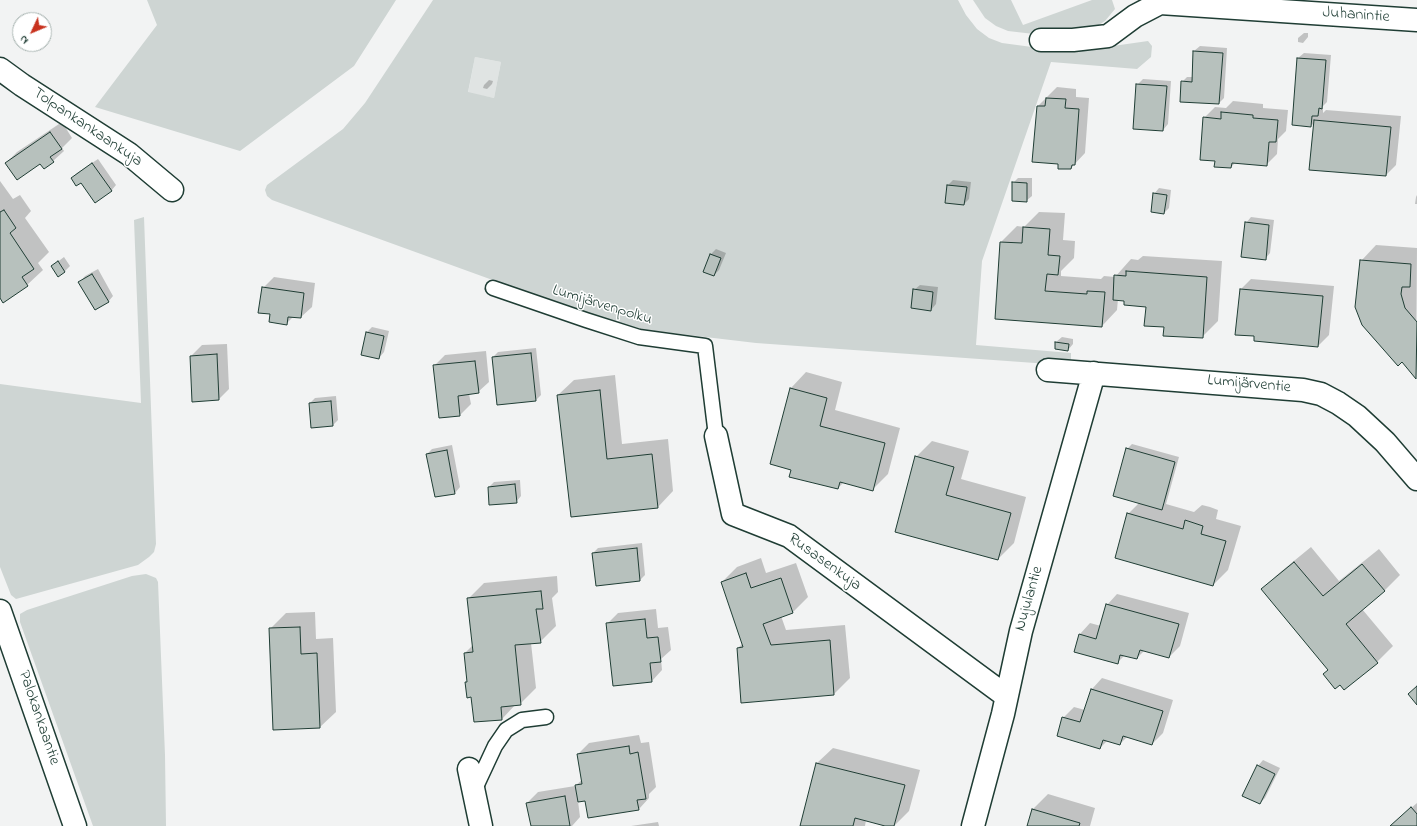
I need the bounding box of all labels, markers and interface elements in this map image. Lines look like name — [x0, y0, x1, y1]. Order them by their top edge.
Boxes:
street label: Juhanintie — [1322, 4, 1390, 28]
north arrow — [12, 12, 52, 52]
text: N — [16, 31, 32, 48]
street label: Tolpankankaankuja — [29, 84, 145, 172]
street label: Lumijärvenpolku — [550, 282, 654, 330]
street label: Lumijärventie — [1206, 372, 1292, 398]
street label: Rusasenkuja — [784, 530, 864, 596]
street label: Nujulantie — [1012, 564, 1048, 634]
street label: Palokankaantie — [13, 668, 63, 768]

